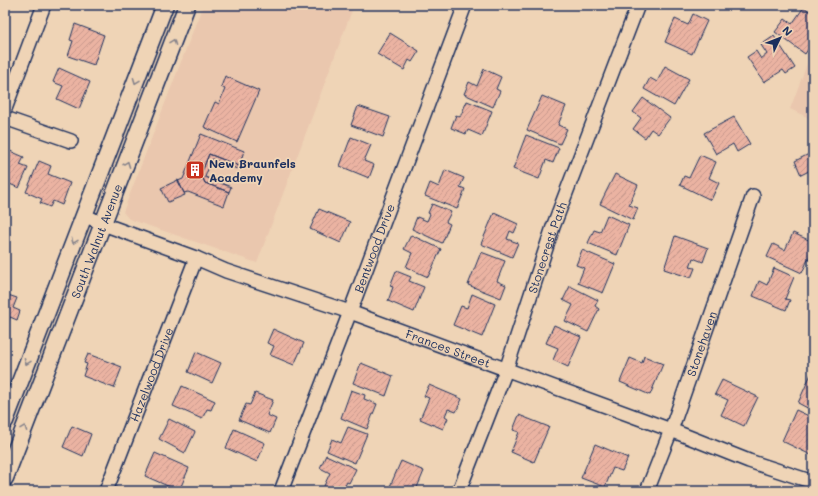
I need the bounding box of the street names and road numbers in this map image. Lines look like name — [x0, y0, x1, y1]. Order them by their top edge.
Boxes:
street label: South Walnut Avenue — [67, 181, 125, 300]
street label: Stonecrest Path — [524, 199, 570, 295]
street label: Bentwood Drive — [350, 202, 398, 295]
street label: Stonehaven — [682, 309, 720, 378]
street label: Hazelwood Drive — [126, 325, 177, 424]
street label: Frances Street — [404, 325, 493, 371]

